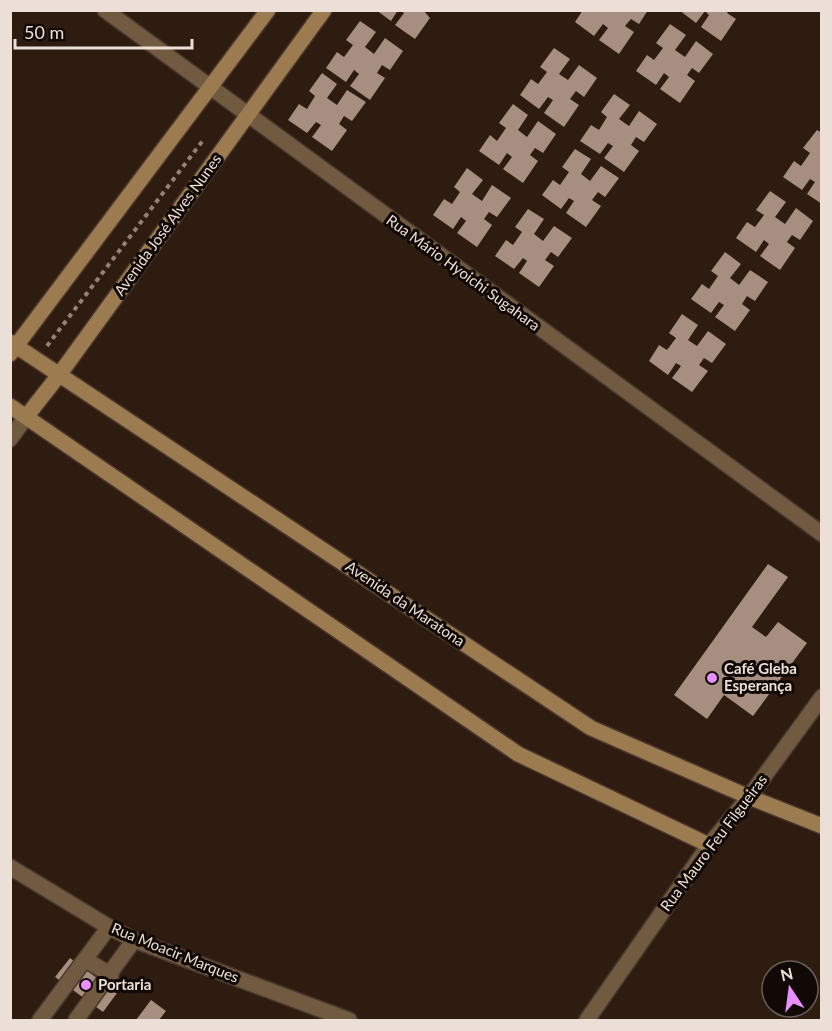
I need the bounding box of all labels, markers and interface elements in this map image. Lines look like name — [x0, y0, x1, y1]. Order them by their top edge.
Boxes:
scale bar — [15, 12, 192, 50]
text: 50 m — [24, 21, 64, 43]
street label: Avenida José Alves Nunes — [110, 150, 225, 299]
street label: Rua Mário Hyoichi Sugahara — [383, 210, 544, 334]
street label: Avenida da Maratona — [343, 557, 469, 650]
place label: Café Gleba Esperança — [724, 659, 797, 694]
marker: Café Gleba Esperança — [705, 671, 719, 685]
street label: Rua Mauro Feu Filgueiras — [656, 771, 770, 914]
street label: Rua Moacir Marques — [109, 918, 242, 986]
north arrow — [760, 959, 820, 1019]
text: N — [778, 963, 795, 985]
place label: Portaria — [98, 975, 151, 993]
marker: Portaria — [79, 978, 93, 992]

